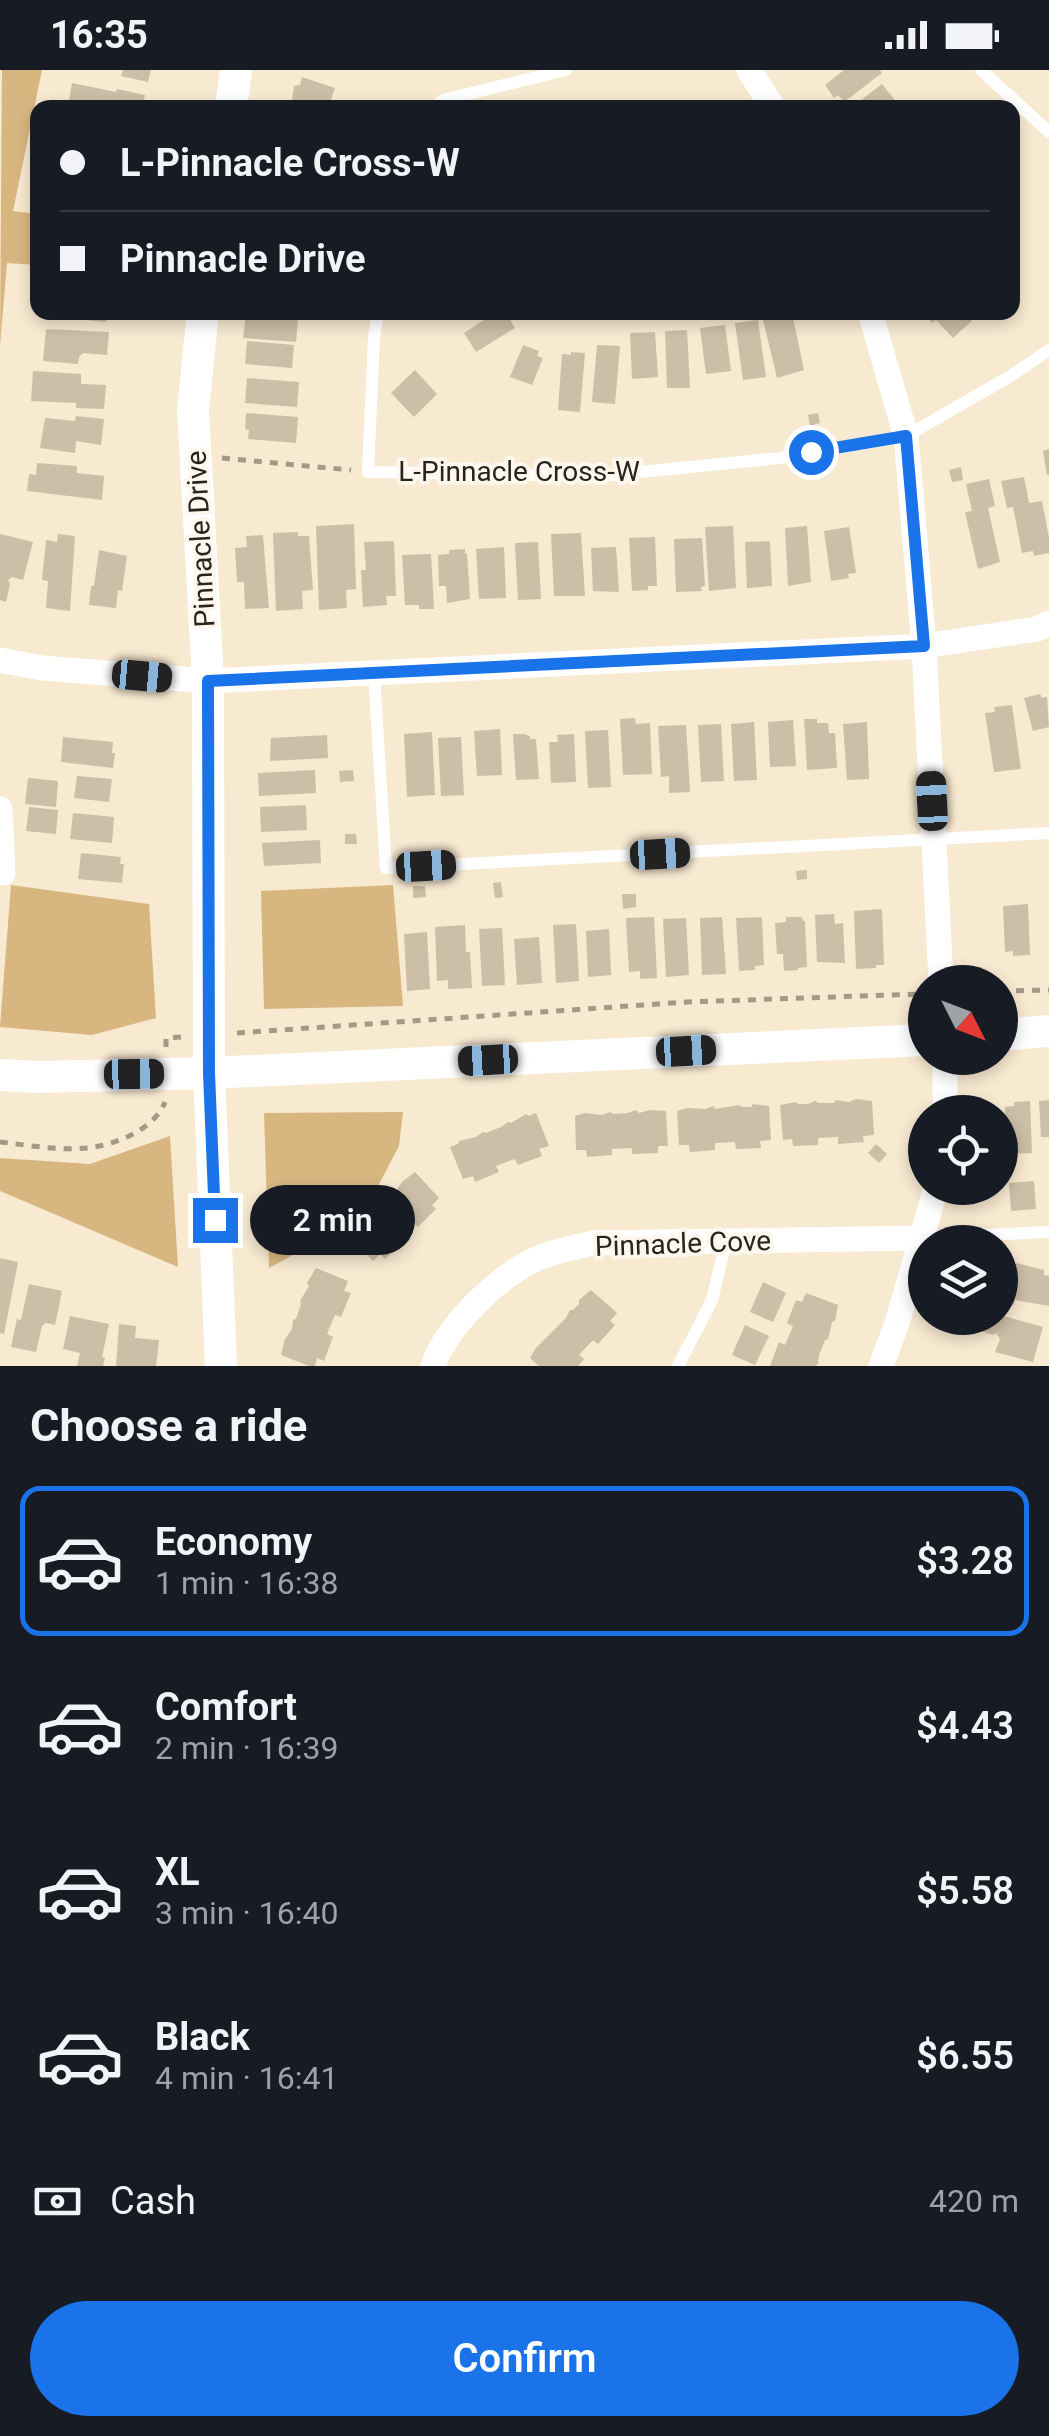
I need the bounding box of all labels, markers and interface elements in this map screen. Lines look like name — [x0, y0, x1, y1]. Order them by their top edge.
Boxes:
text: 16:35 — [50, 13, 148, 57]
text: L-Pinnacle Cross-W — [120, 141, 460, 185]
text: Pinnacle Drive — [120, 237, 366, 281]
route start — [789, 430, 834, 475]
street label: Pinnacle Drive — [179, 450, 222, 628]
street label: L-Pinnacle Cross-W — [398, 455, 640, 488]
car — [111, 658, 173, 694]
car — [915, 770, 949, 832]
car — [629, 837, 691, 871]
car — [395, 849, 457, 883]
north arrow — [908, 965, 1018, 1075]
map controls — [908, 965, 1018, 1335]
car — [655, 1034, 717, 1068]
car — [457, 1043, 519, 1077]
car — [104, 1058, 164, 1090]
button: locate — [908, 1095, 1018, 1205]
callout: 2 min — [250, 1185, 415, 1255]
route end — [193, 1198, 238, 1243]
text: 2 min — [292, 1201, 373, 1239]
street label: Pinnacle Cove — [594, 1224, 772, 1263]
button: layers — [908, 1225, 1018, 1335]
text: Choose a ride — [30, 1399, 307, 1452]
icon: car — [35, 1516, 125, 1606]
text: Economy — [155, 1520, 312, 1564]
text: $3.28 — [916, 1539, 1014, 1583]
text: 1 min · 16:38 — [155, 1564, 338, 1602]
icon: car — [35, 1681, 125, 1771]
text: Comfort — [155, 1685, 297, 1729]
text: $4.43 — [916, 1704, 1014, 1748]
text: 2 min · 16:39 — [155, 1729, 338, 1767]
icon: car — [35, 1846, 125, 1936]
text: XL — [155, 1850, 200, 1894]
text: $5.58 — [916, 1869, 1014, 1913]
text: 3 min · 16:40 — [155, 1894, 338, 1932]
icon: car — [35, 2011, 125, 2101]
text: Black — [155, 2015, 250, 2059]
text: $6.55 — [916, 2034, 1014, 2078]
text: 4 min · 16:41 — [155, 2059, 338, 2097]
icon: cash — [30, 2174, 85, 2229]
text: Cash — [110, 2179, 196, 2223]
text: 420 m — [929, 2182, 1019, 2220]
button: Confirm — [30, 2301, 1019, 2416]

